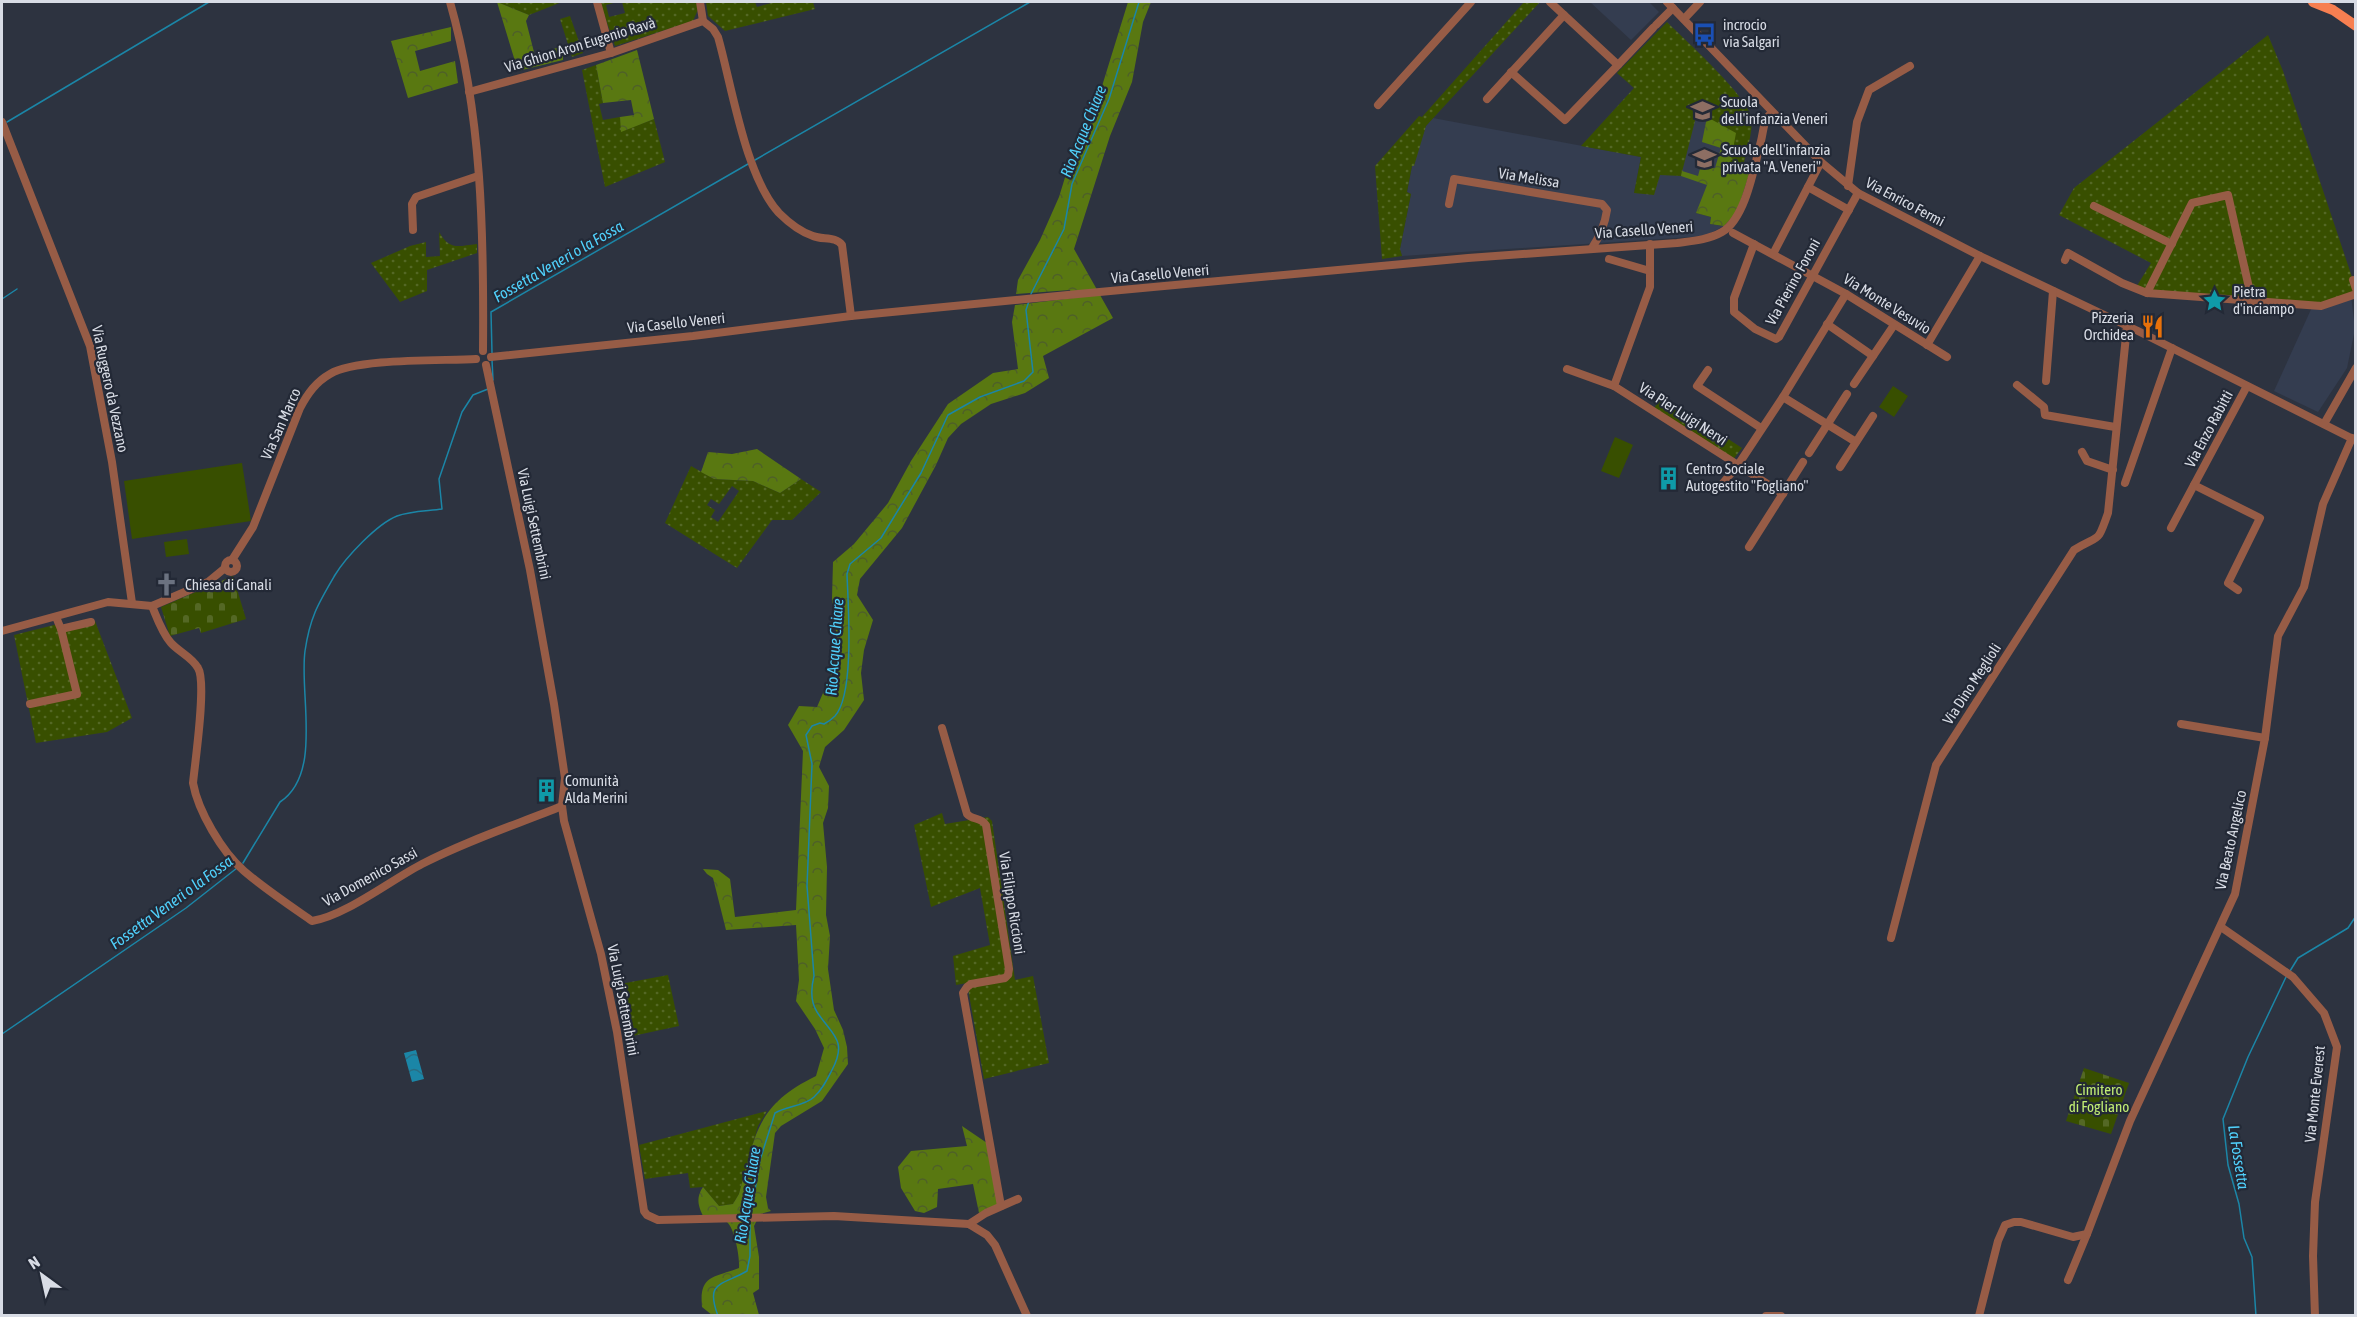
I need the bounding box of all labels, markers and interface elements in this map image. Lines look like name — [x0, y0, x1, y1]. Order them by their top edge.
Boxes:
street label: Via Ghion Aron Eugenio Ravà — [502, 13, 657, 76]
place label: incrocio via Salgari — [1723, 16, 1780, 50]
bus stop icon: incrocio via Salgari — [1692, 21, 1718, 47]
water label: Rio Acque Chiare — [1056, 82, 1111, 180]
place label: Scuola dell'infanzia Veneri — [1721, 93, 1828, 127]
school or university icon: Scuola dell'infanzia Veneri — [1690, 98, 1716, 124]
place label: Scuola dell'infanzia privata "A. Veneri" — [1722, 141, 1830, 175]
school or university icon: Scuola dell'infanzia privata "A. Veneri" — [1691, 146, 1717, 172]
street label: Via Melissa — [1497, 164, 1561, 191]
street label: Via Enrico Fermi — [1863, 174, 1948, 230]
water label: Fossetta Veneri o la Fossa — [490, 216, 627, 306]
street label: Via Casello Veneri — [1594, 218, 1694, 241]
street label: Via Pierino Foroni — [1762, 235, 1823, 328]
street label: Via Casello Veneri — [1110, 261, 1210, 286]
street label: Via Monte Vesuvio — [1840, 270, 1934, 337]
place label: Pietra d'inciampo — [2233, 283, 2294, 317]
place icon: Pietra d'inciampo — [2202, 288, 2228, 314]
street label: Via Casello Veneri — [626, 309, 726, 336]
place label: Pizzeria Orchidea — [2084, 309, 2134, 343]
restaurant icon: Pizzeria Orchidea — [2139, 314, 2165, 340]
street label: Via Ruggero da Vezzano — [89, 324, 132, 454]
street label: Via Pier Luigi Nervi — [1636, 379, 1731, 448]
street label: Via San Marco — [257, 385, 304, 462]
street label: Via Enzo Rabitti — [2181, 387, 2236, 470]
place label: Centro Sociale Autogestito "Fogliano" — [1686, 460, 1808, 494]
building icon: Centro Sociale Autogestito "Fogliano" — [1655, 465, 1681, 491]
street label: Via Luigi Settembrini — [514, 467, 555, 581]
church icon: Chiesa di Canali — [154, 572, 180, 598]
place label: Chiesa di Canali — [185, 576, 272, 593]
water label: Rio Acque Chiare — [822, 598, 847, 696]
street label: Via Dino Meglioli — [1939, 640, 2004, 727]
place label: Comunità Alda Merini — [565, 772, 628, 806]
building icon: Comunità Alda Merini — [534, 777, 560, 803]
street label: Via Beato Angelico — [2212, 788, 2249, 891]
street label: Via Domenico Sassi — [319, 844, 420, 910]
water label: Fossetta Veneri o la Fossa — [106, 851, 236, 952]
street label: Via Filippo Riccioni — [996, 851, 1029, 955]
street label: Via Luigi Settembrini — [604, 943, 643, 1057]
street label: Via Monte Everest — [2301, 1045, 2328, 1143]
park label: Cimitero di Fogliano — [2069, 1081, 2129, 1115]
water label: La Fossetta — [2225, 1124, 2253, 1191]
water label: Rio Acque Chiare — [730, 1145, 765, 1245]
north arrow — [12, 1245, 72, 1305]
text: N — [25, 1252, 43, 1273]

